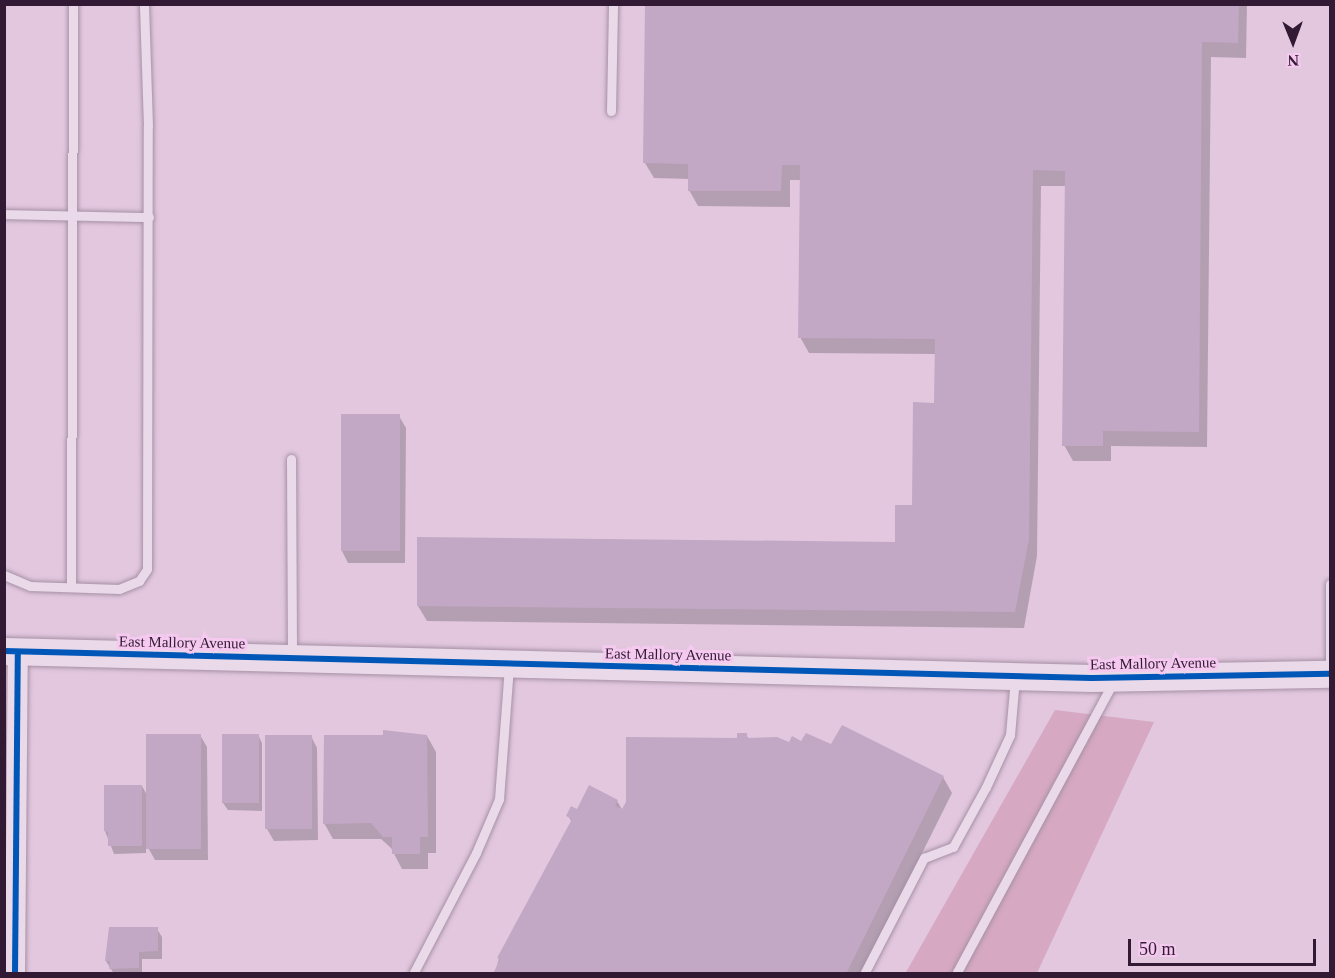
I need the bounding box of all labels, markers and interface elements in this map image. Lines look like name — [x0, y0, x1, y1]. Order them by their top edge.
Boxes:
north arrow — [1263, 12, 1323, 72]
text: N — [1287, 52, 1299, 69]
street label: East Mallory Avenue — [118, 633, 246, 653]
street label: East Mallory Avenue — [604, 645, 732, 665]
street label: East Mallory Avenue — [1089, 654, 1217, 674]
scale bar — [1131, 927, 1318, 965]
text: 50 m — [1139, 939, 1176, 959]

